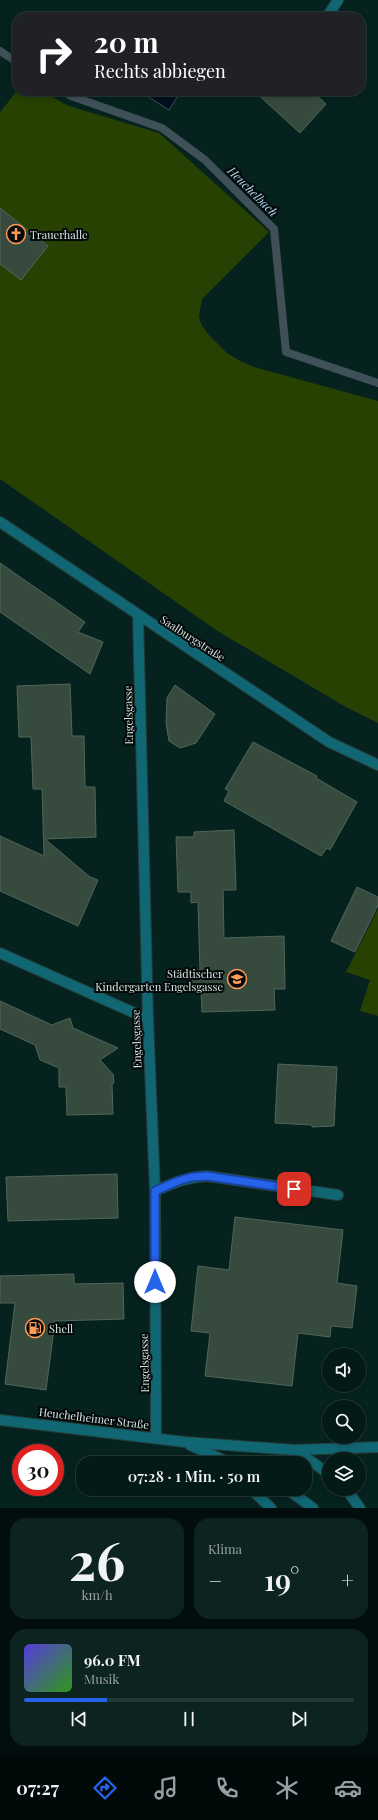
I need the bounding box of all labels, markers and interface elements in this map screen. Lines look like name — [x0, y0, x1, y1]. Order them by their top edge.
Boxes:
text: 20 m — [94, 23, 159, 60]
icon: right — [28, 28, 80, 80]
text: Rechts abbiegen — [94, 59, 226, 83]
water label: Heuchelbach — [224, 162, 282, 220]
church icon: Trauerhalle — [5, 223, 27, 245]
place label: Trauerhalle — [30, 227, 88, 242]
street label: Saalburgstraße — [158, 611, 229, 665]
street label: Engelsgasse — [120, 685, 136, 745]
place label: Städtischer Kindergarten Engelsgasse — [95, 966, 223, 994]
school or university icon: Städtischer Kindergarten Engelsgasse — [226, 968, 248, 990]
street label: Engelsgasse — [127, 1009, 145, 1069]
pin — [277, 1172, 311, 1206]
icon: arrive — [283, 1178, 305, 1200]
position arrow — [134, 1261, 176, 1303]
fuel station icon: Shell — [24, 1317, 46, 1339]
place label: Shell — [49, 1321, 73, 1336]
street label: Engelsgasse — [136, 1333, 152, 1393]
map controls — [322, 1348, 366, 1496]
button: sound — [322, 1348, 366, 1392]
button: search — [322, 1400, 366, 1444]
street label: Heuchelheimer Straße — [38, 1404, 150, 1432]
speed limit sign: 30 — [12, 1444, 64, 1496]
button: layers — [322, 1452, 366, 1496]
text: 07:28 · 1 Min. · 50 m — [128, 1466, 260, 1486]
text: 26 — [69, 1525, 125, 1594]
text: Klima — [208, 1540, 242, 1557]
text: 19° — [264, 1559, 300, 1599]
text: − — [208, 1565, 222, 1595]
text: + — [341, 1565, 354, 1595]
text: km/h — [81, 1586, 113, 1603]
text: 96.0 FM — [84, 1650, 141, 1670]
text: Musik — [84, 1670, 120, 1687]
icon: previous — [68, 1708, 90, 1730]
icon: pause — [178, 1708, 200, 1730]
icon: next — [288, 1708, 310, 1730]
icon: directions — [91, 1774, 119, 1802]
icon: music — [152, 1774, 180, 1802]
icon: phone — [213, 1774, 241, 1802]
icon: climate — [273, 1774, 301, 1802]
icon: car — [334, 1774, 362, 1802]
text: 07:27 — [16, 1776, 59, 1800]

